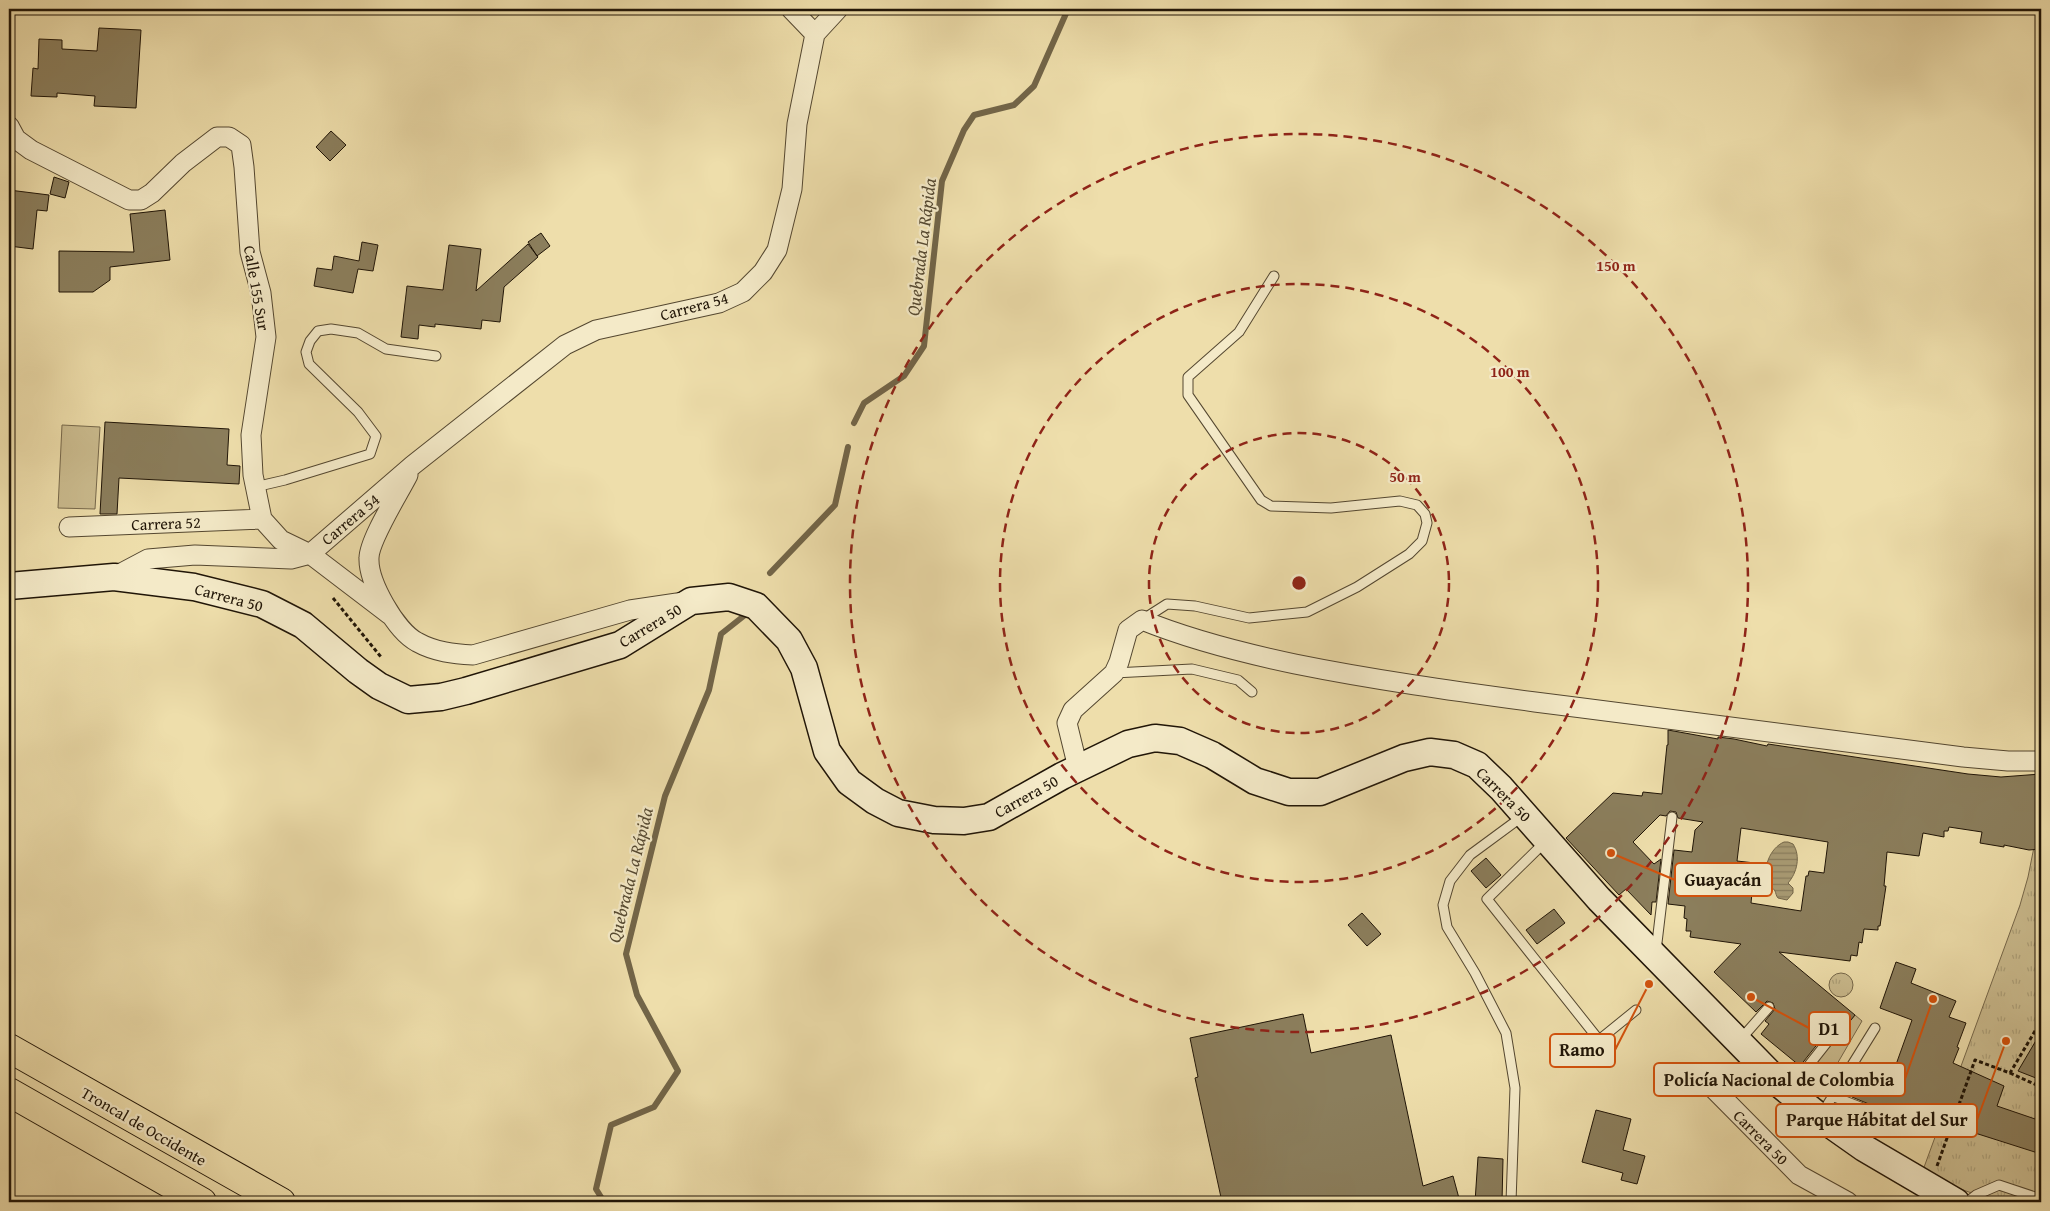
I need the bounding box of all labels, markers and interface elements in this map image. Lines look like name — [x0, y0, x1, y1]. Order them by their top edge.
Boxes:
water label: Quebrada La Rápida — [899, 176, 943, 317]
street label: Calle 155 Sur — [238, 244, 276, 333]
text: 150 m — [1596, 255, 1636, 276]
street label: Carrera 54 — [657, 285, 731, 327]
text: 100 m — [1490, 361, 1530, 382]
text: 50 m — [1389, 466, 1421, 487]
street label: Carrera 54 — [316, 487, 385, 551]
street label: Carrera 52 — [131, 510, 201, 536]
centre of rings — [1290, 574, 1308, 592]
street label: Carrera 50 — [192, 576, 266, 618]
street label: Carrera 50 — [614, 597, 686, 653]
street label: Carrera 50 — [1471, 761, 1537, 827]
street label: Carrera 50 — [990, 768, 1063, 823]
water label: Quebrada La Rápida — [600, 804, 660, 946]
callout: Guayacán — [1675, 863, 1772, 896]
text: Guayacán — [1685, 866, 1762, 893]
callout: D1 — [1809, 1012, 1850, 1045]
text: D1 — [1818, 1015, 1840, 1042]
callout: Ramo — [1550, 1034, 1615, 1067]
text: Ramo — [1559, 1036, 1605, 1063]
callout: Policía Nacional de Colombia — [1654, 1063, 1905, 1096]
text: Policía Nacional de Colombia — [1664, 1066, 1895, 1093]
street label: Troncal de Occidente — [77, 1080, 211, 1172]
street label: Carrera 50 — [1728, 1104, 1794, 1170]
callout: Parque Hábitat del Sur — [1776, 1104, 1977, 1137]
text: Parque Hábitat del Sur — [1786, 1106, 1969, 1133]

